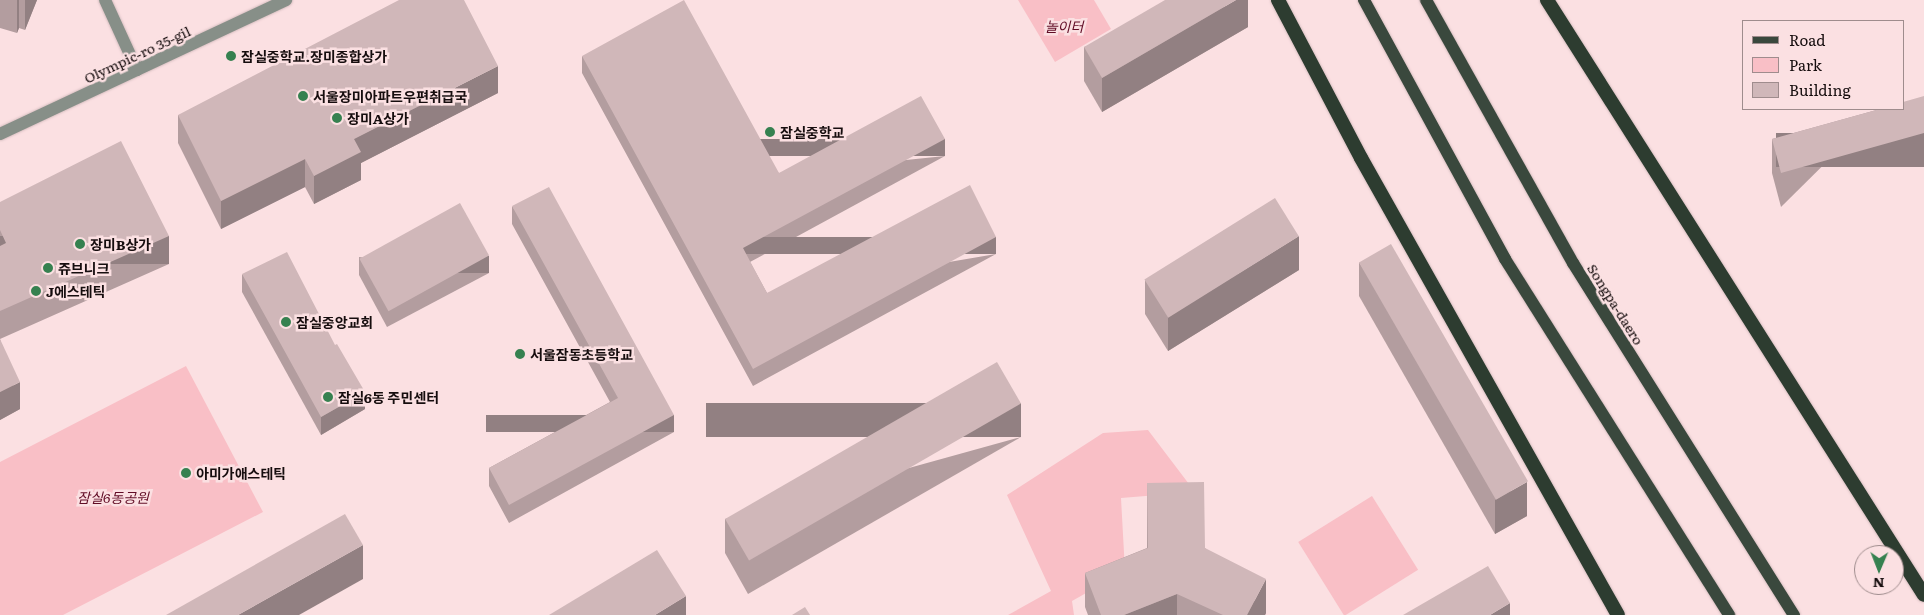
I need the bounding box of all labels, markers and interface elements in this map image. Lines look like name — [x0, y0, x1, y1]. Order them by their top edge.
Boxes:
park label: 놀이터 — [1045, 18, 1083, 34]
legend — [1742, 20, 1904, 110]
street label: Olympic-ro 35-gil — [81, 22, 193, 86]
text: Road — [1789, 28, 1825, 51]
place label: 잠실중학교.장미종합상가 — [241, 48, 387, 64]
marker: 잠실중학교.장미종합상가 — [225, 50, 237, 62]
text: Park — [1789, 53, 1822, 76]
text: Building — [1789, 78, 1851, 101]
place label: 서울장미아파트우편취급국 — [313, 88, 468, 104]
marker: 서울장미아파트우편취급국 — [297, 90, 309, 102]
place label: 장미A상가 — [347, 110, 409, 126]
marker: 장미A상가 — [331, 112, 343, 124]
place label: 잠실중학교 — [780, 124, 844, 140]
marker: 잠실중학교 — [764, 126, 776, 138]
place label: 장미B상가 — [90, 236, 151, 252]
marker: 장미B상가 — [74, 238, 86, 250]
place label: 쥬브니크 — [58, 260, 110, 276]
street label: Songpa-daero — [1584, 260, 1648, 348]
marker: 쥬브니크 — [42, 262, 54, 274]
place label: J에스테틱 — [46, 283, 106, 299]
marker: J에스테틱 — [30, 285, 42, 297]
place label: 잠실중앙교회 — [296, 314, 373, 330]
marker: 잠실중앙교회 — [280, 316, 292, 328]
place label: 서울잠동초등학교 — [530, 346, 633, 362]
marker: 서울잠동초등학교 — [514, 348, 526, 360]
place label: 잠실6동 주민센터 — [338, 389, 439, 405]
marker: 잠실6동 주민센터 — [322, 391, 334, 403]
place label: 아미가애스테틱 — [196, 465, 286, 481]
marker: 아미가애스테틱 — [180, 467, 192, 479]
park label: 잠실6동공원 — [77, 489, 149, 505]
north arrow — [1854, 545, 1904, 595]
text: N — [1873, 574, 1885, 594]

